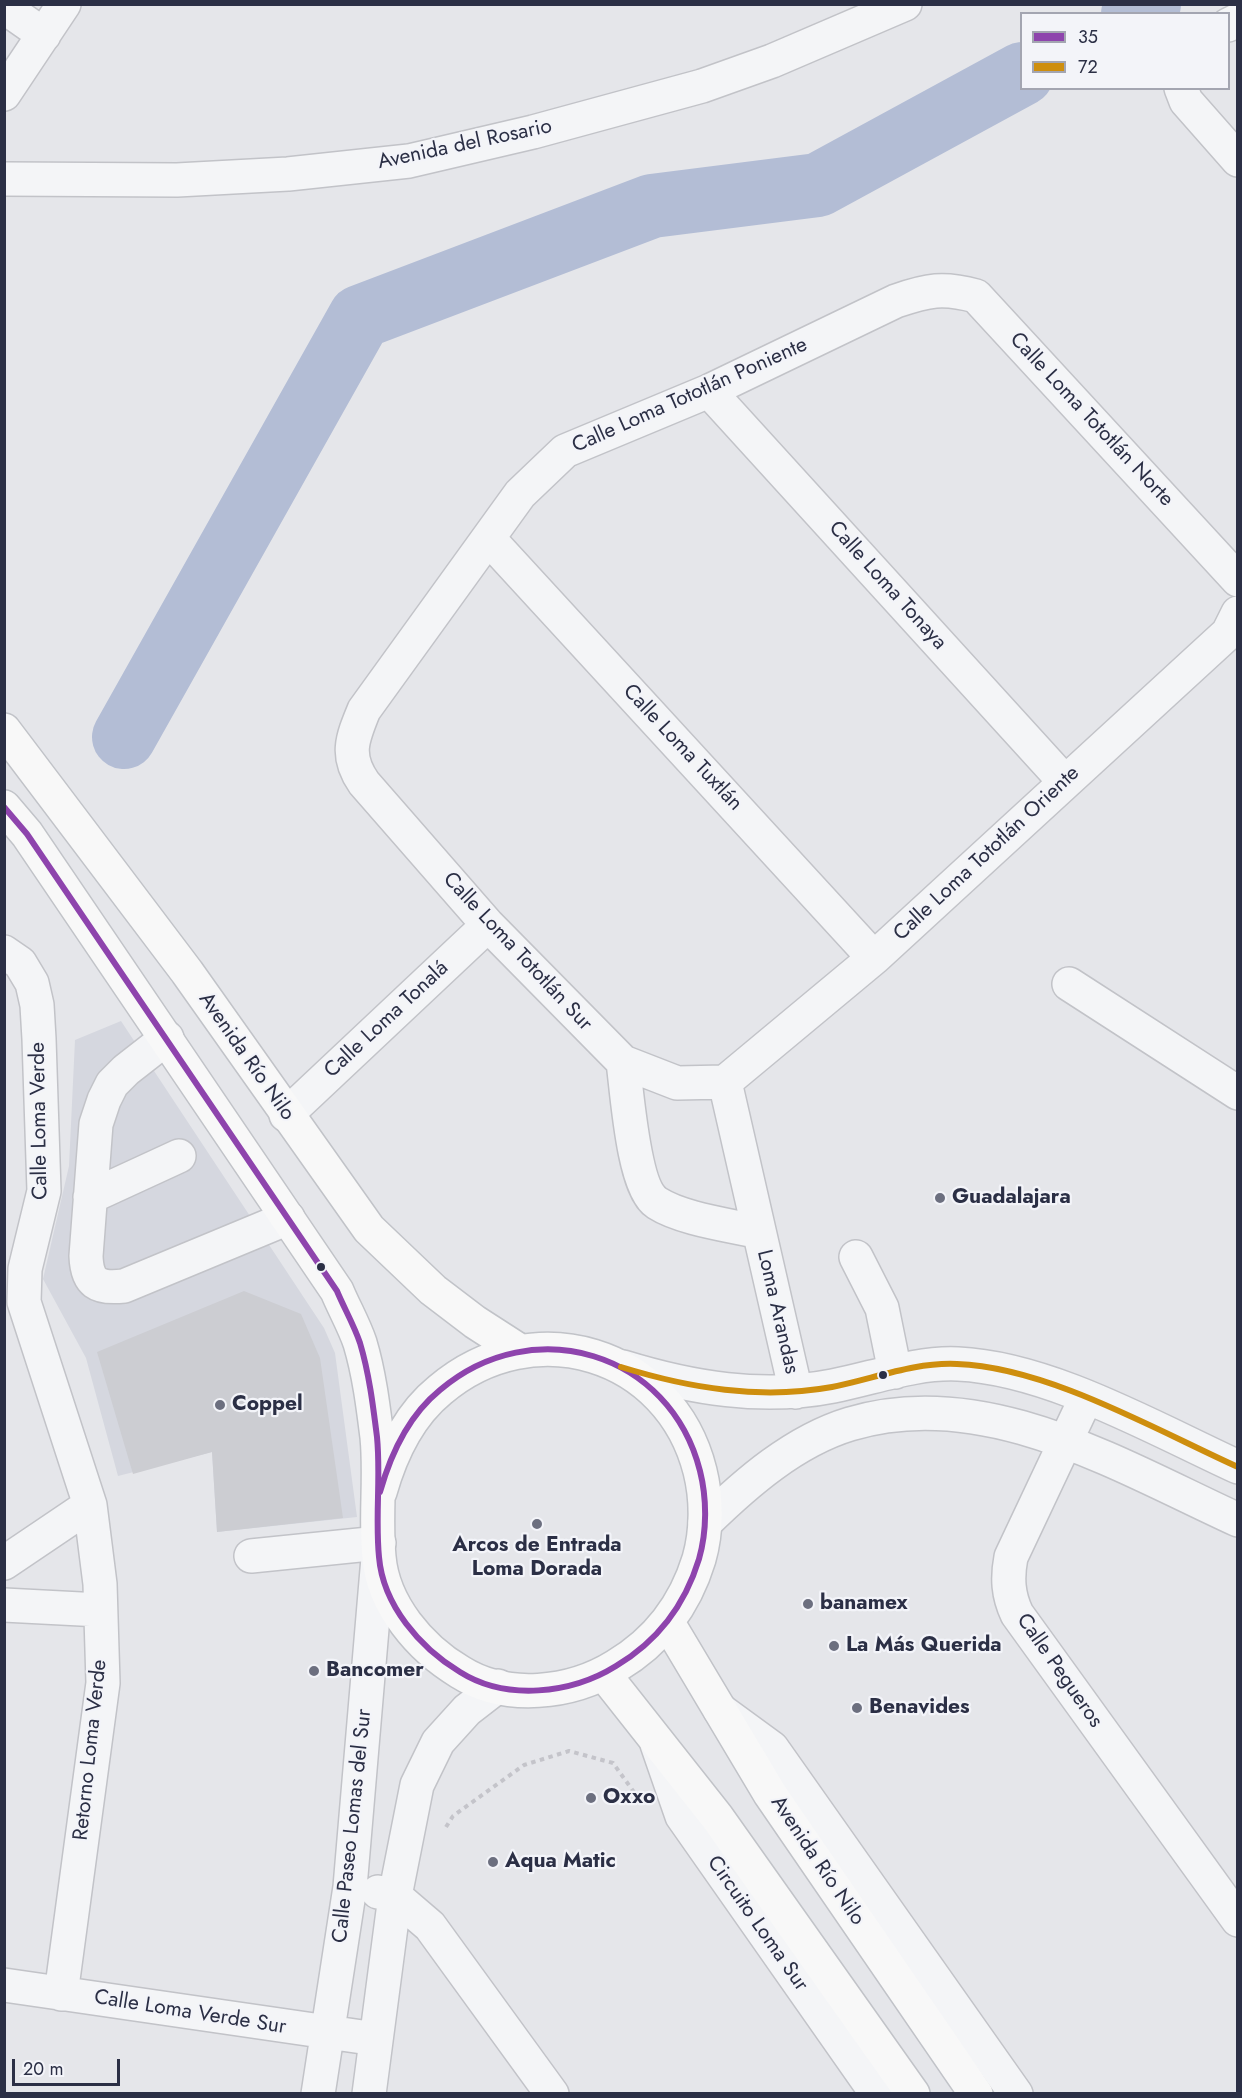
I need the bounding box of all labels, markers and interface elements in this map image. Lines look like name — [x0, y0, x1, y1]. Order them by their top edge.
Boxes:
legend — [1020, 12, 1230, 90]
text: 35 — [1078, 24, 1098, 50]
text: 72 — [1078, 54, 1098, 80]
street label: Avenida del Rosario — [376, 114, 554, 176]
street label: Calle Loma Tototlán Norte — [1004, 328, 1178, 512]
street label: Calle Loma Tototlán Poniente — [569, 333, 811, 459]
street label: Calle Loma Tonaya — [823, 516, 951, 656]
street label: Calle Loma Tuxtlán — [617, 679, 747, 817]
street label: Calle Loma Tototlán Oriente — [889, 761, 1085, 947]
street label: Calle Loma Tototlán Sur — [437, 867, 597, 1037]
street label: Calle Loma Tonalá — [320, 956, 454, 1084]
street label: Avenida Río Nilo — [193, 988, 299, 1126]
street label: Calle Loma Verde — [26, 1042, 54, 1200]
place label: Guadalajara — [952, 1185, 1071, 1211]
marker: Guadalajara — [933, 1191, 947, 1205]
street label: Loma Arandas — [751, 1248, 803, 1376]
unlabelled marker — [315, 1261, 327, 1273]
unlabelled marker — [877, 1369, 889, 1381]
place label: Coppel — [232, 1392, 303, 1418]
marker: Coppel — [213, 1398, 227, 1412]
marker: Arcos de Entrada Loma Dorada — [530, 1517, 544, 1531]
place label: Arcos de Entrada Loma Dorada — [452, 1533, 622, 1583]
place label: banamex — [820, 1591, 908, 1617]
marker: banamex — [801, 1597, 815, 1611]
street label: Calle Pegueros — [1010, 1609, 1108, 1733]
place label: La Más Querida — [846, 1633, 1002, 1659]
marker: La Más Querida — [827, 1639, 841, 1653]
street label: Retorno Loma Verde — [69, 1658, 113, 1842]
place label: Bancomer — [326, 1658, 424, 1684]
marker: Bancomer — [307, 1664, 321, 1678]
place label: Benavides — [869, 1695, 970, 1721]
marker: Benavides — [850, 1701, 864, 1715]
street label: Calle Paseo Lomas del Sur — [328, 1708, 378, 1944]
place label: Oxxo — [603, 1785, 655, 1811]
marker: Oxxo — [584, 1791, 598, 1805]
street label: Avenida Río Nilo — [764, 1792, 870, 1930]
place label: Aqua Matic — [505, 1849, 616, 1875]
street label: Circuito Loma Sur — [701, 1851, 813, 1997]
marker: Aqua Matic — [486, 1855, 500, 1869]
street label: Calle Loma Verde Sur — [92, 1985, 288, 2041]
scale bar — [15, 2047, 123, 2085]
text: 20 m — [23, 2056, 63, 2082]

